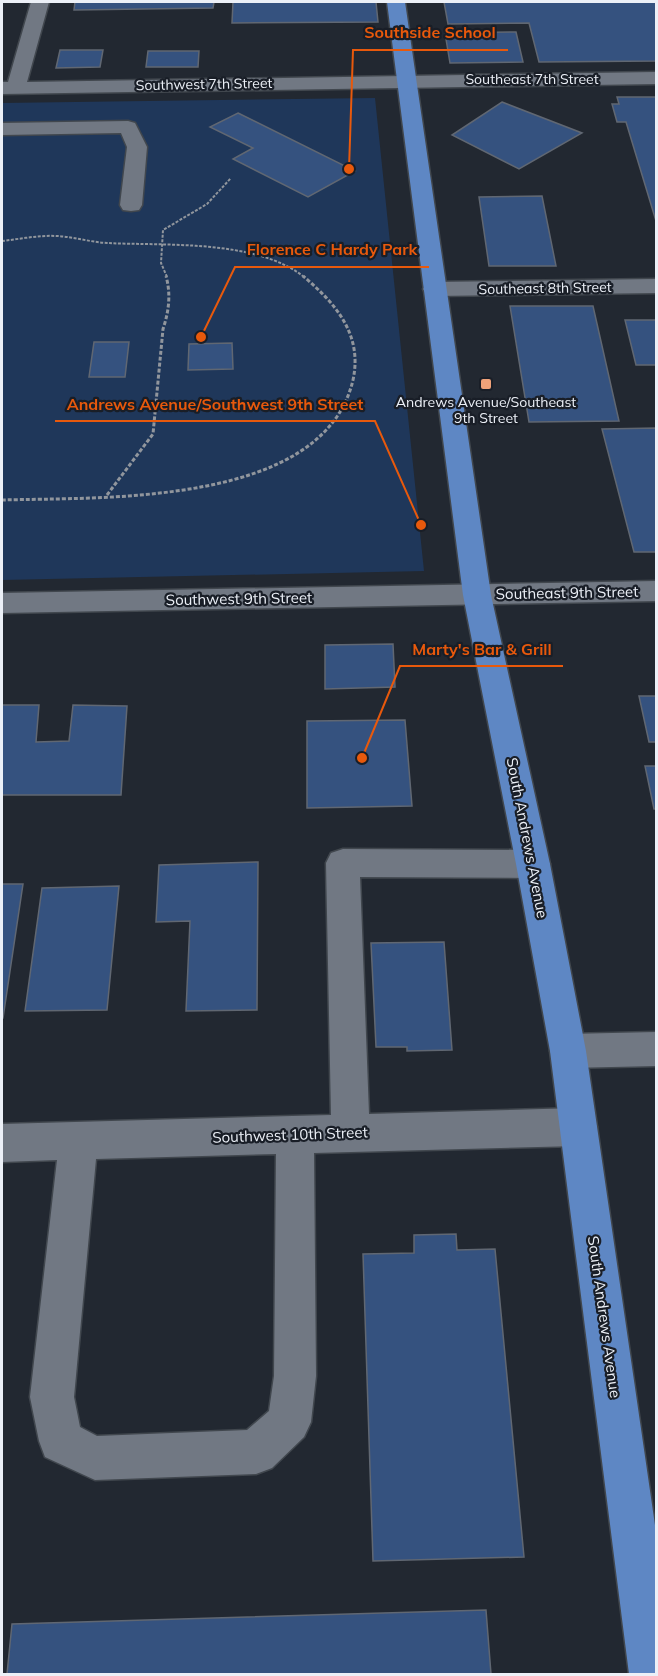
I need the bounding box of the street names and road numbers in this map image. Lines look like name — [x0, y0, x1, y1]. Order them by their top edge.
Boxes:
street label: Southeast 7th Street — [465, 70, 599, 88]
street label: Southwest 7th Street — [135, 74, 273, 94]
street label: Southeast 8th Street — [478, 278, 612, 298]
street label: Southeast 9th Street — [495, 582, 639, 603]
street label: Southwest 9th Street — [166, 588, 312, 609]
street label: South Andrews Avenue — [503, 756, 552, 920]
street label: Southwest 10th Street — [212, 1122, 368, 1147]
street label: South Andrews Avenue — [584, 1235, 625, 1399]

